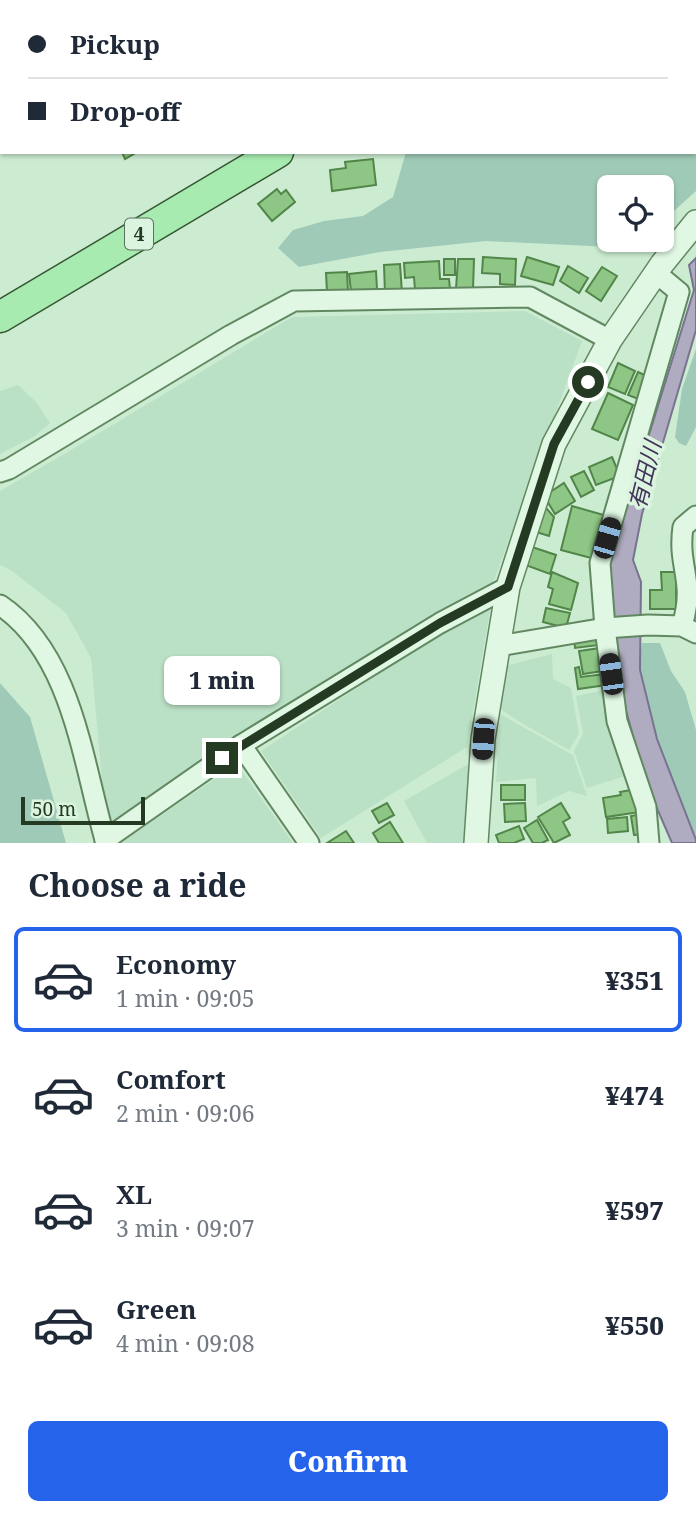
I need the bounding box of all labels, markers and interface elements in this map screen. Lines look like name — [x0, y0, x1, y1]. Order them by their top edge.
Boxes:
text: Pickup — [70, 26, 160, 62]
text: Drop-off — [70, 93, 180, 129]
map controls — [597, 175, 674, 252]
button: locate — [597, 175, 674, 252]
road number: 4 — [125, 218, 153, 250]
route start — [572, 366, 604, 398]
water label: 有田川 — [620, 435, 669, 512]
car — [592, 515, 623, 561]
car — [598, 652, 625, 696]
callout: 1 min — [164, 656, 280, 706]
text: 1 min — [189, 664, 255, 696]
car — [472, 717, 495, 761]
route end — [206, 742, 238, 774]
scale bar — [21, 794, 145, 826]
text: 50 m — [32, 796, 76, 822]
text: Choose a ride — [28, 863, 247, 906]
text: Economy — [116, 946, 236, 982]
icon: car — [32, 948, 95, 1011]
text: ¥351 — [605, 962, 664, 998]
text: 1 min · 09:05 — [116, 982, 254, 1014]
text: Comfort — [116, 1061, 226, 1097]
icon: car — [32, 1063, 95, 1126]
text: ¥474 — [605, 1077, 664, 1113]
text: 2 min · 09:06 — [116, 1097, 254, 1129]
text: XL — [116, 1176, 152, 1212]
icon: car — [32, 1178, 95, 1241]
text: ¥597 — [605, 1192, 664, 1228]
text: 3 min · 09:07 — [116, 1212, 254, 1244]
text: Green — [116, 1291, 197, 1327]
icon: car — [32, 1293, 95, 1356]
text: ¥550 — [605, 1307, 664, 1343]
text: 4 min · 09:08 — [116, 1327, 254, 1359]
button: Confirm — [28, 1421, 668, 1501]

